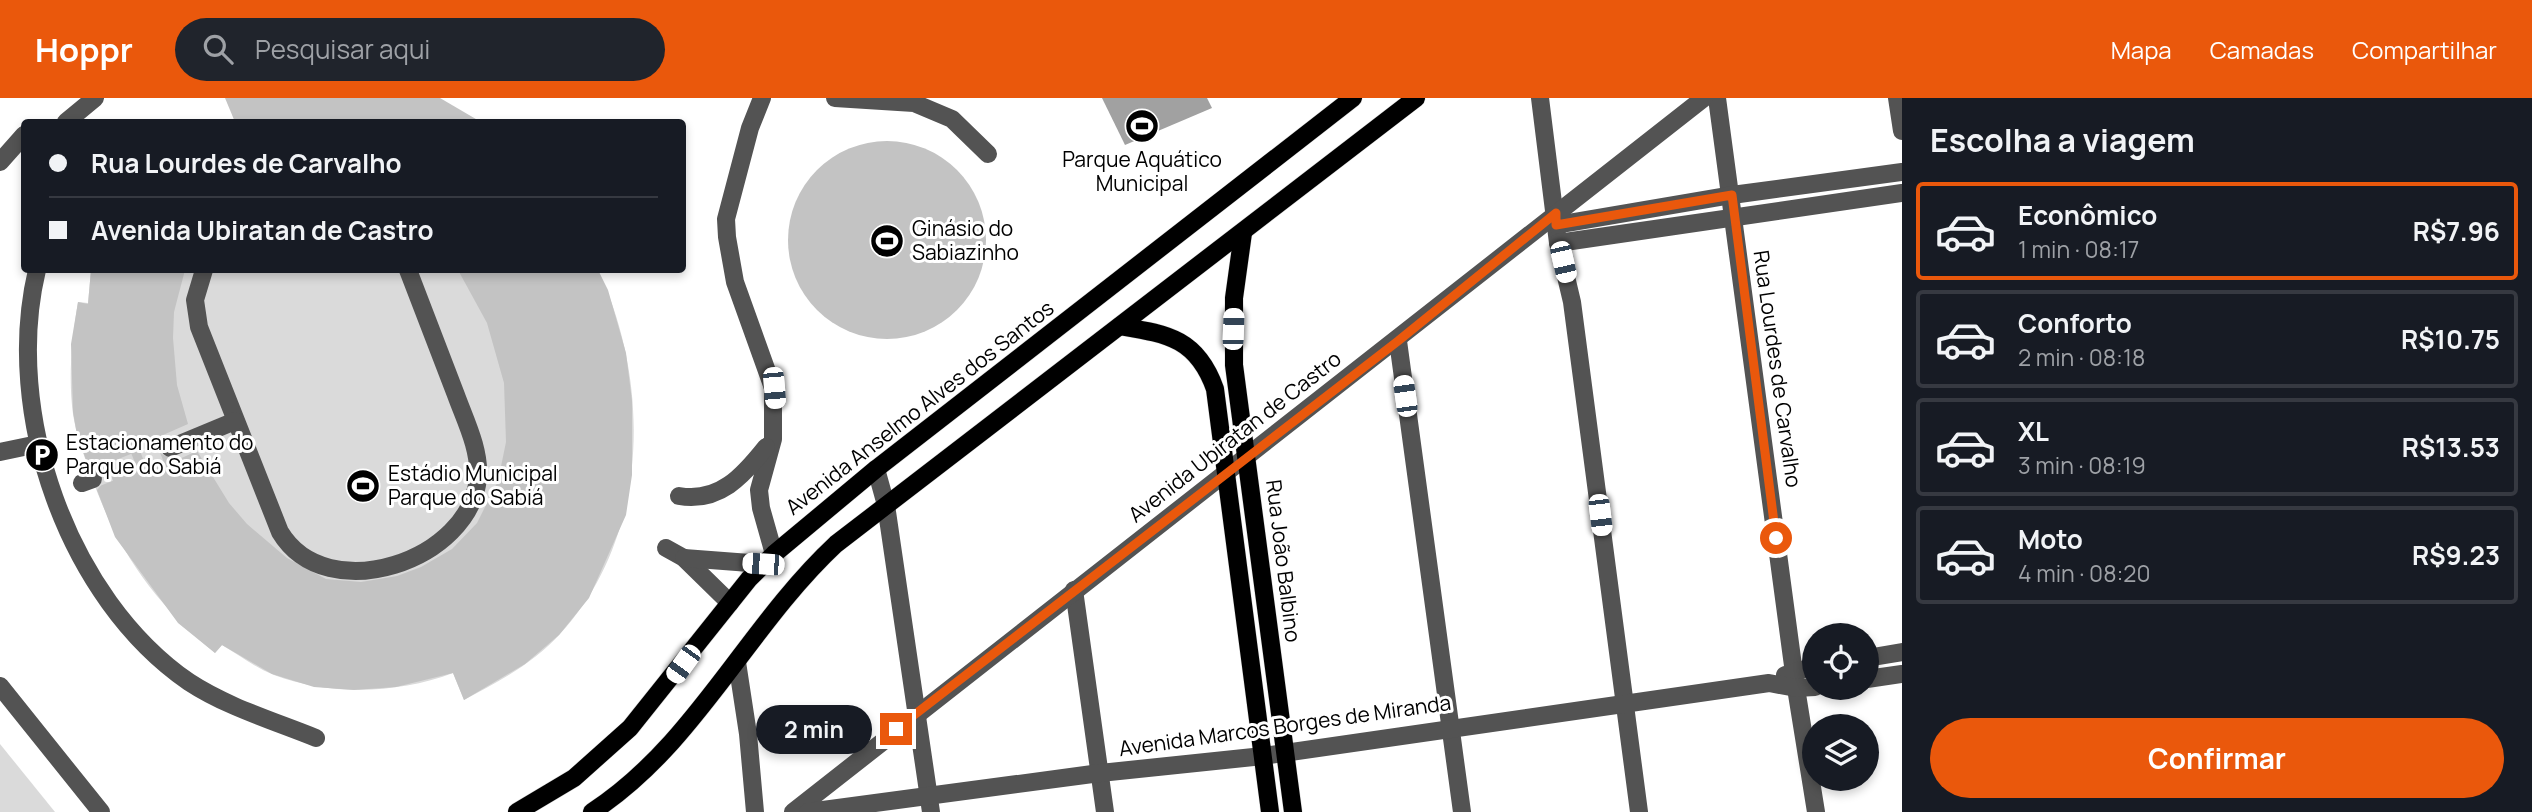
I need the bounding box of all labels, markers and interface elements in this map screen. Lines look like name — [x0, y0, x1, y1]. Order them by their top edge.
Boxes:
search box — [175, 18, 665, 81]
text: Hoppr — [35, 27, 133, 72]
icon: search — [199, 30, 237, 68]
text: Pesquisar aqui — [255, 31, 430, 67]
text: Mapa — [2111, 33, 2172, 66]
text: Camadas — [2210, 33, 2314, 66]
text: Compartilhar — [2352, 33, 2497, 66]
sports icon: Parque Aquático Municipal — [1123, 107, 1161, 145]
text: Escolha a viagem — [1930, 118, 2195, 162]
text: Rua Lourdes de Carvalho — [91, 145, 402, 181]
place label: Parque Aquático Municipal — [1062, 145, 1222, 197]
text: Econômico — [2018, 197, 2157, 233]
icon: car — [1934, 200, 1997, 263]
text: Avenida Ubiratan de Castro — [91, 212, 434, 248]
text: R$7.96 — [2413, 213, 2500, 249]
place label: Ginásio do Sabiazinho — [912, 214, 1019, 266]
sports icon: Ginásio do Sabiazinho — [868, 222, 906, 260]
text: 1 min · 08:17 — [2018, 233, 2139, 265]
car — [1549, 239, 1578, 285]
street label: Rua Lourdes de Carvalho — [1747, 248, 1808, 489]
street label: Avenida Anselmo Alves dos Santos — [780, 294, 1059, 521]
text: Conforto — [2018, 305, 2132, 341]
car — [1222, 308, 1245, 350]
icon: car — [1934, 308, 1997, 371]
text: R$10.75 — [2401, 321, 2500, 357]
text: 2 min · 08:18 — [2018, 341, 2145, 373]
street label: Avenida Ubiratan de Castro — [1122, 344, 1347, 528]
car — [762, 366, 787, 410]
car — [1392, 374, 1419, 418]
text: XL — [2018, 413, 2049, 449]
icon: car — [1934, 416, 1997, 479]
place label: Estacionamento do Parque do Sabiá — [66, 428, 254, 480]
text: R$13.53 — [2402, 429, 2500, 465]
parking icon: Estacionamento do Parque do Sabiá — [23, 436, 61, 474]
text: 3 min · 08:19 — [2018, 449, 2146, 481]
place label: Estádio Municipal Parque do Sabiá — [388, 459, 558, 511]
sports icon: Estádio Municipal Parque do Sabiá — [344, 467, 382, 505]
street label: Rua João Balbino — [1260, 478, 1308, 644]
car — [1588, 493, 1613, 537]
text: Moto — [2018, 521, 2083, 557]
route start — [1760, 522, 1792, 554]
icon: car — [1934, 524, 1997, 587]
text: R$9.23 — [2412, 537, 2500, 573]
car — [742, 552, 785, 576]
text: 4 min · 08:20 — [2018, 557, 2151, 589]
map controls — [1802, 623, 1879, 791]
button: locate — [1802, 623, 1879, 700]
car — [663, 641, 704, 687]
street label: Avenida Marcos Borges de Miranda — [1117, 688, 1453, 762]
callout: 2 min — [756, 704, 872, 754]
text: 2 min — [784, 713, 844, 745]
route end — [880, 713, 912, 745]
button: layers — [1802, 714, 1879, 791]
button: Confirmar — [1930, 718, 2504, 798]

